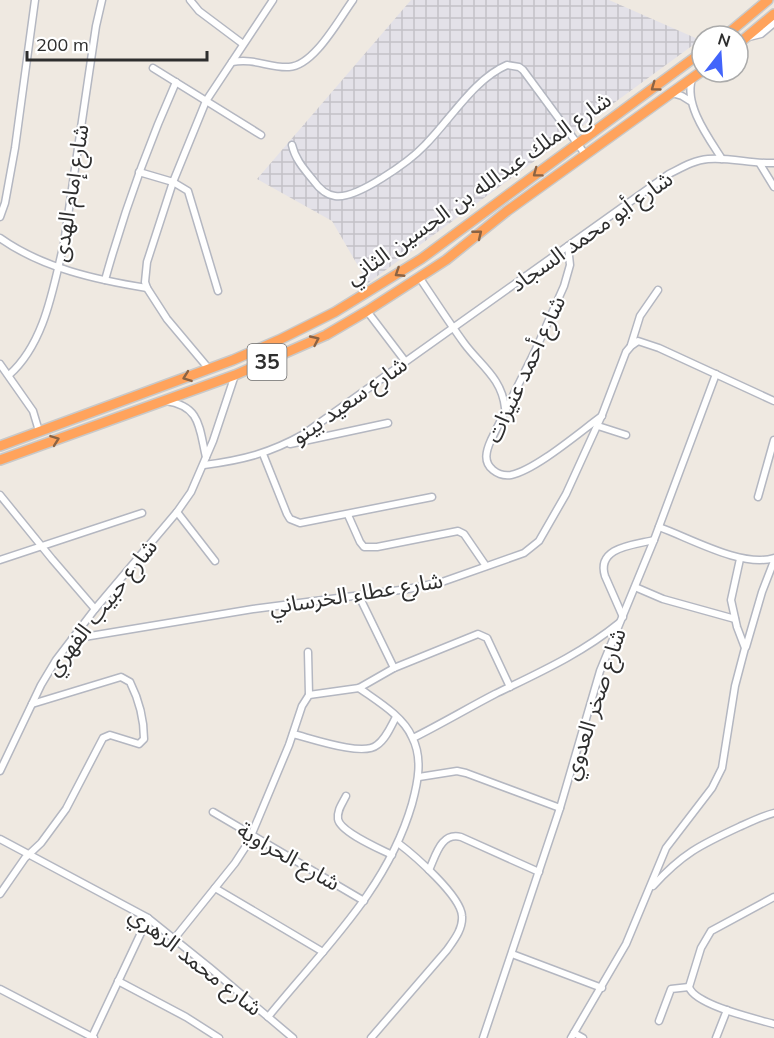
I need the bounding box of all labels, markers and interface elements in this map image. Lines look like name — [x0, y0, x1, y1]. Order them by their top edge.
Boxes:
scale bar — [27, 24, 207, 62]
north arrow — [690, 24, 750, 84]
text: N — [716, 28, 733, 51]
text: 200 m — [36, 33, 89, 56]
one-way arrow — [650, 80, 661, 91]
street label: شارع الملك عبدالله بن الحسين الثاني — [340, 85, 618, 293]
street label: شارع إمام الهدى — [45, 122, 98, 264]
street label: شارع أبو محمد السجاد — [504, 164, 679, 300]
one-way arrow — [533, 165, 544, 176]
one-way arrow — [472, 230, 483, 241]
one-way arrow — [395, 266, 406, 277]
street label: شارع أحمد عنيزات — [479, 291, 574, 448]
one-way arrow — [309, 335, 320, 347]
road number: 35 — [248, 344, 286, 380]
street label: شارع سعيد بينو — [286, 350, 414, 453]
one-way arrow — [182, 369, 193, 382]
one-way arrow — [49, 434, 60, 447]
street label: شارع حبيب الفهري — [39, 533, 165, 683]
street label: شارع عطاء الخرساني — [267, 565, 445, 624]
street label: شارع صخر العدوي — [556, 625, 635, 784]
street label: شارع الحراوية — [231, 815, 345, 899]
street label: شارع محمد الزهري — [122, 900, 268, 1024]

